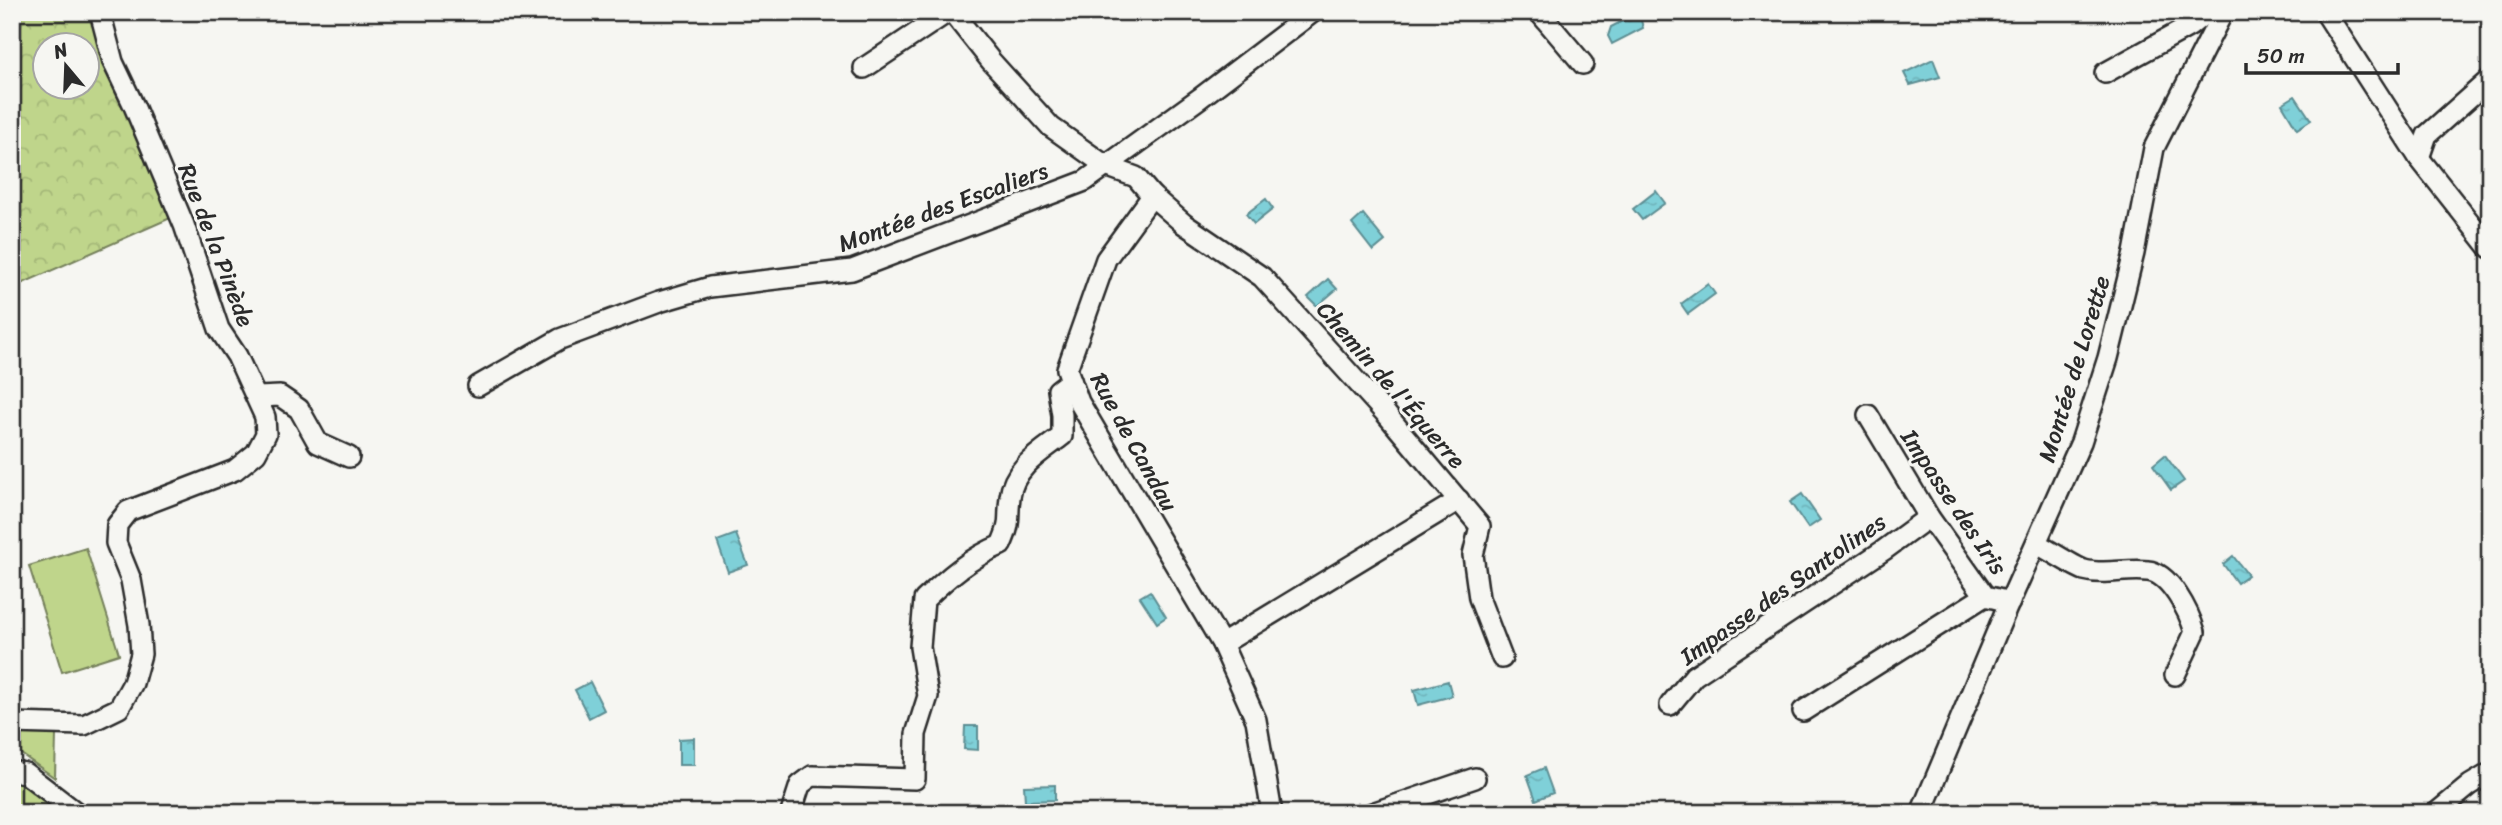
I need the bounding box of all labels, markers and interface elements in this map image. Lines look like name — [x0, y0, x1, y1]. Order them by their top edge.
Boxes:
north arrow — [32, 32, 102, 102]
text: N — [48, 32, 73, 68]
scale bar — [2246, 32, 2399, 76]
text: 50 m — [2257, 37, 2305, 75]
street label: Montée des Escaliers — [832, 149, 1054, 264]
street label: Rue de la Pinède — [166, 157, 267, 333]
street label: Montée de Lorette — [2026, 270, 2122, 468]
street label: Chemin de l'Équerre — [1306, 291, 1477, 479]
street label: Rue de Candau — [1078, 364, 1190, 520]
street label: Impasse des Iris — [1889, 419, 2019, 584]
street label: Impasse des Santolines — [1670, 502, 1895, 677]

